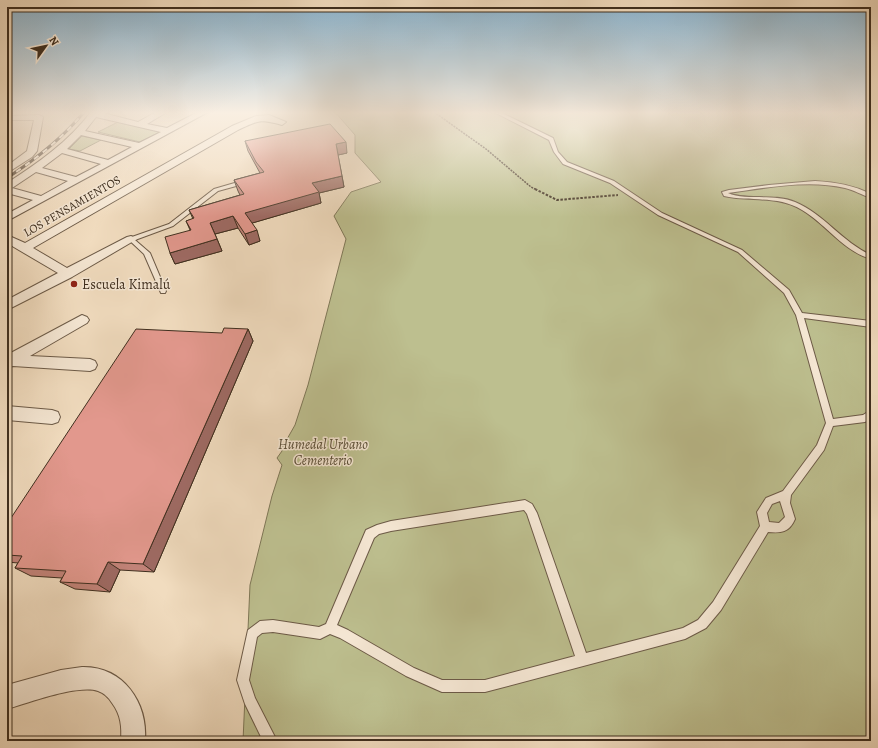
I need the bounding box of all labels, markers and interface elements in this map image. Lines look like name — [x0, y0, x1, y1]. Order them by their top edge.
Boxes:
north arrow — [26, 26, 66, 66]
text: N — [45, 33, 62, 48]
street label: LOS PENSAMIENTOS — [20, 172, 124, 240]
place label: Escuela Kimalú — [82, 275, 171, 294]
marker: Escuela Kimalú — [69, 279, 79, 289]
park label: Humedal Urbano Cementerio — [278, 435, 368, 470]

